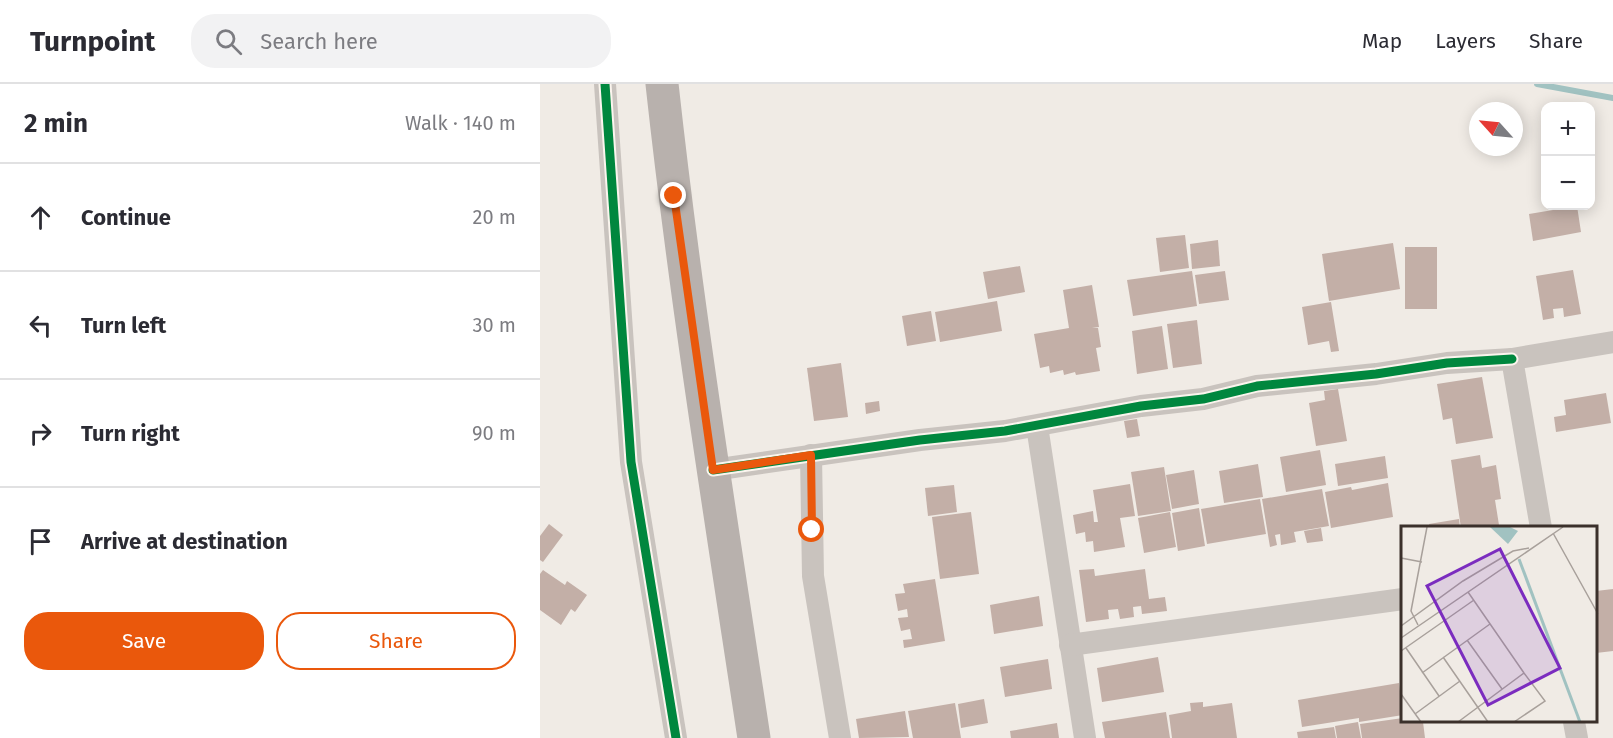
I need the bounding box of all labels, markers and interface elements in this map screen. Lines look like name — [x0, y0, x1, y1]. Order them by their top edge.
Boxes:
search box — [191, 14, 611, 68]
text: Turnpoint — [30, 25, 155, 58]
icon: search — [212, 25, 245, 58]
text: Search here — [260, 28, 378, 55]
text: Map — [1362, 28, 1402, 54]
text: Layers — [1435, 28, 1496, 54]
text: Share — [1529, 28, 1583, 54]
north arrow — [1469, 102, 1523, 156]
map controls — [1541, 102, 1595, 210]
button: + — [1541, 102, 1595, 156]
text: 2 min — [24, 108, 88, 139]
text: Walk · 140 m — [405, 111, 516, 135]
button: − — [1541, 156, 1595, 210]
route end — [660, 182, 686, 208]
icon: ahead — [24, 201, 57, 234]
text: Continue — [81, 204, 171, 231]
text: 20 m — [473, 205, 516, 229]
icon: left — [24, 309, 57, 342]
text: Turn left — [81, 312, 166, 339]
text: 30 m — [472, 313, 516, 337]
icon: right — [24, 417, 57, 450]
text: Turn right — [81, 420, 180, 447]
text: 90 m — [472, 421, 516, 445]
route start — [798, 516, 824, 542]
icon: arrive — [24, 525, 57, 558]
inset map — [1401, 526, 1598, 723]
text: Arrive at destination — [81, 528, 288, 555]
button: Save — [24, 612, 264, 670]
button: Share — [276, 612, 516, 670]

